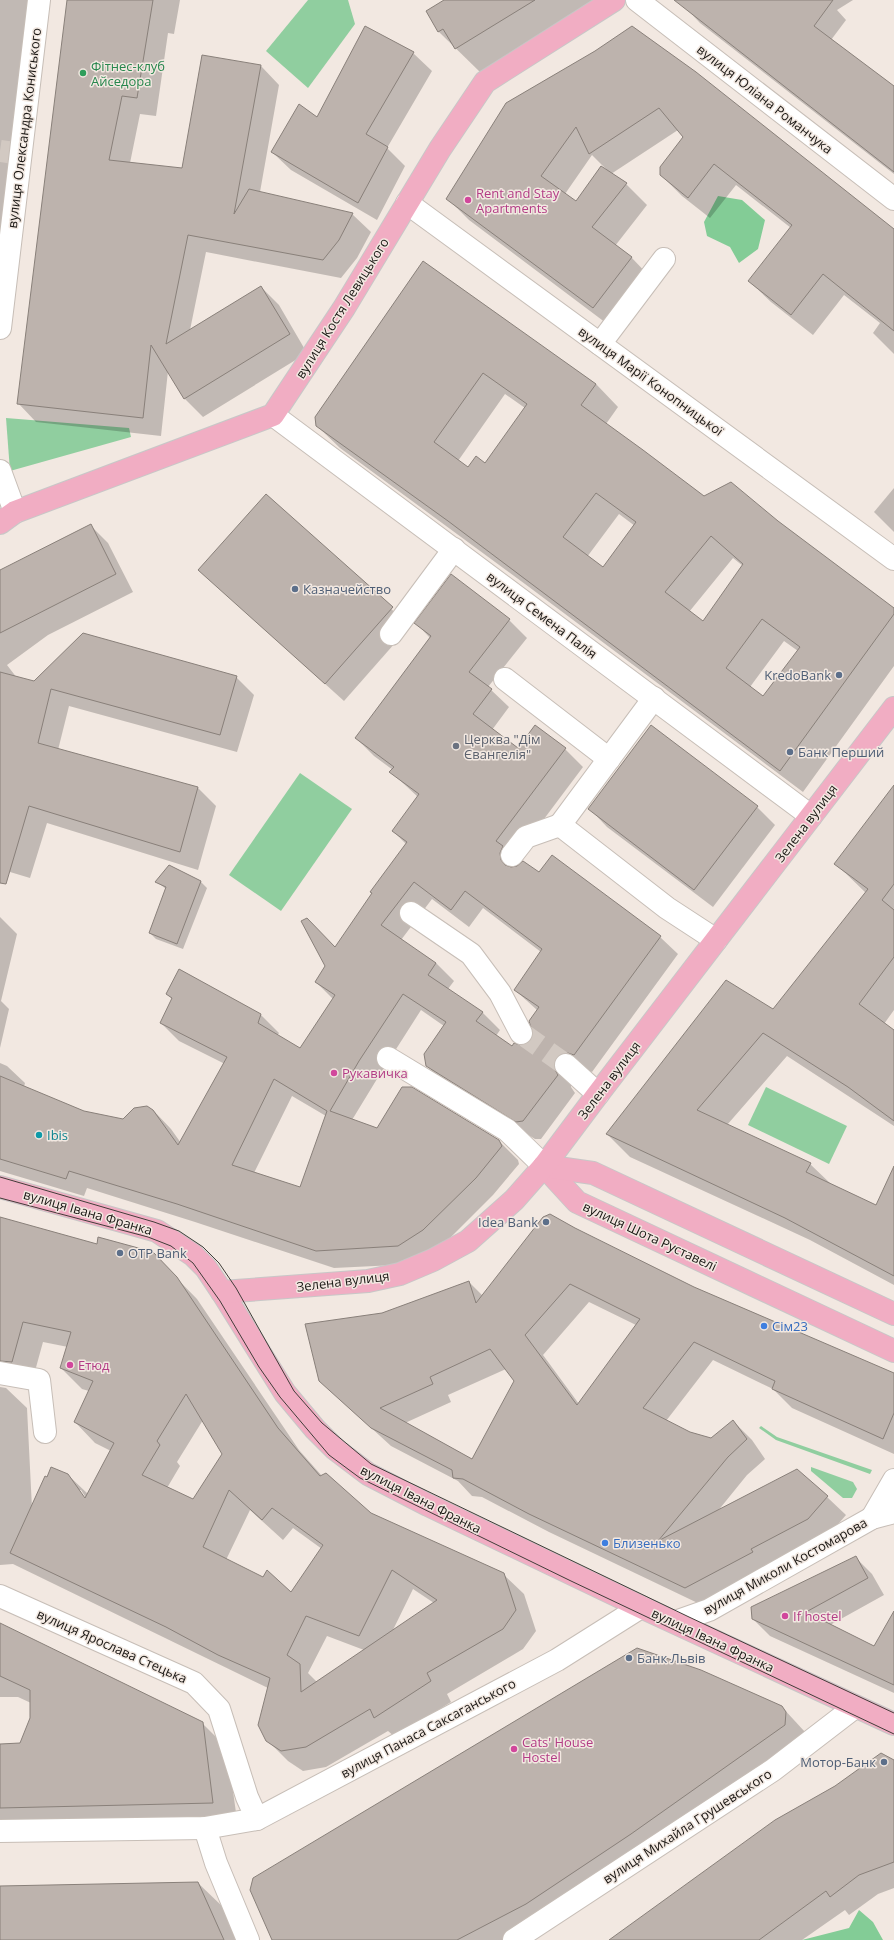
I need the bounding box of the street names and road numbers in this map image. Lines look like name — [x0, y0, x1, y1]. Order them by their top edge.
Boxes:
street label: вулиця Олександра Кониського — [3, 27, 45, 229]
street label: вулиця Юліана Романчука — [693, 40, 837, 158]
street label: вулиця Костя Левицького — [291, 234, 393, 382]
street label: вулиця Марії Конопницької — [575, 322, 728, 440]
street label: вулиця Семена Палія — [483, 567, 601, 663]
street label: Зелена вулиця — [771, 780, 841, 866]
street label: Зелена вулиця — [574, 1037, 644, 1123]
street label: вулиця Івана Франка — [21, 1185, 155, 1239]
street label: вулиця Шота Руставелі — [580, 1197, 720, 1275]
street label: Зелена вулиця — [296, 1266, 390, 1296]
street label: вулиця Івана Франка — [358, 1461, 484, 1537]
street label: вулиця Миколи Костомарова — [700, 1513, 870, 1619]
street label: вулиця Івана Франка — [649, 1604, 777, 1676]
street label: вулиця Ярослава Стецька — [34, 1605, 190, 1687]
street label: вулиця Панаса Саксаганського — [337, 1674, 519, 1782]
street label: вулиця Михайла Грушевського — [599, 1764, 775, 1887]

